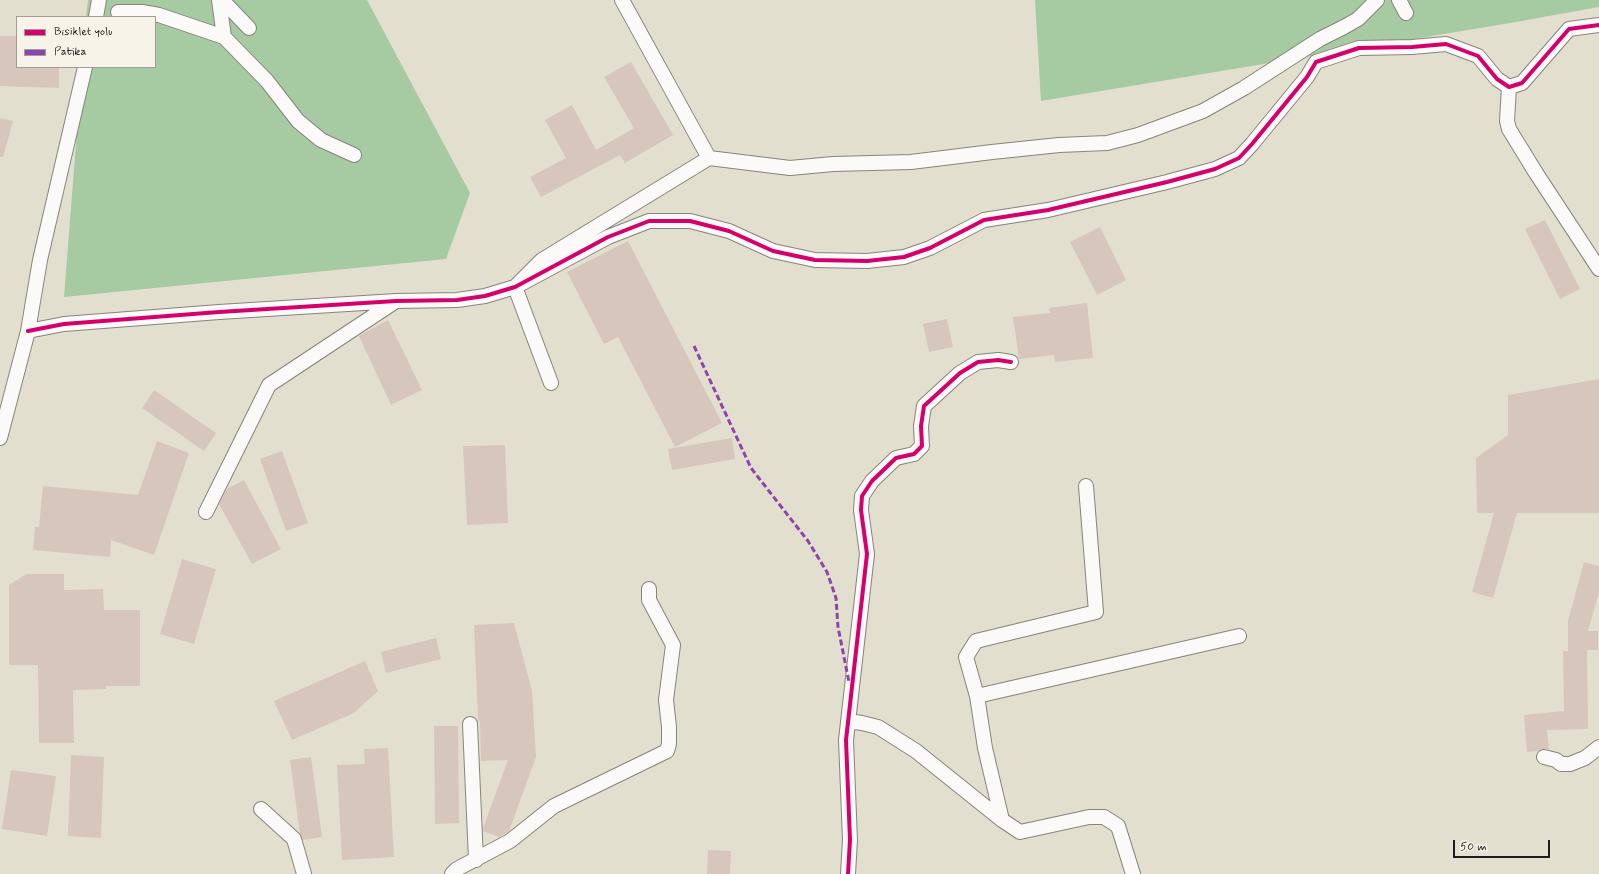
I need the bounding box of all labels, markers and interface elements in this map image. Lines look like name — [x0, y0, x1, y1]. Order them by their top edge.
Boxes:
legend — [16, 16, 156, 68]
text: Bisiklet yolu — [54, 24, 112, 40]
text: Patika — [54, 44, 87, 60]
scale bar — [1455, 832, 1552, 858]
text: 50 m — [1460, 839, 1487, 855]

